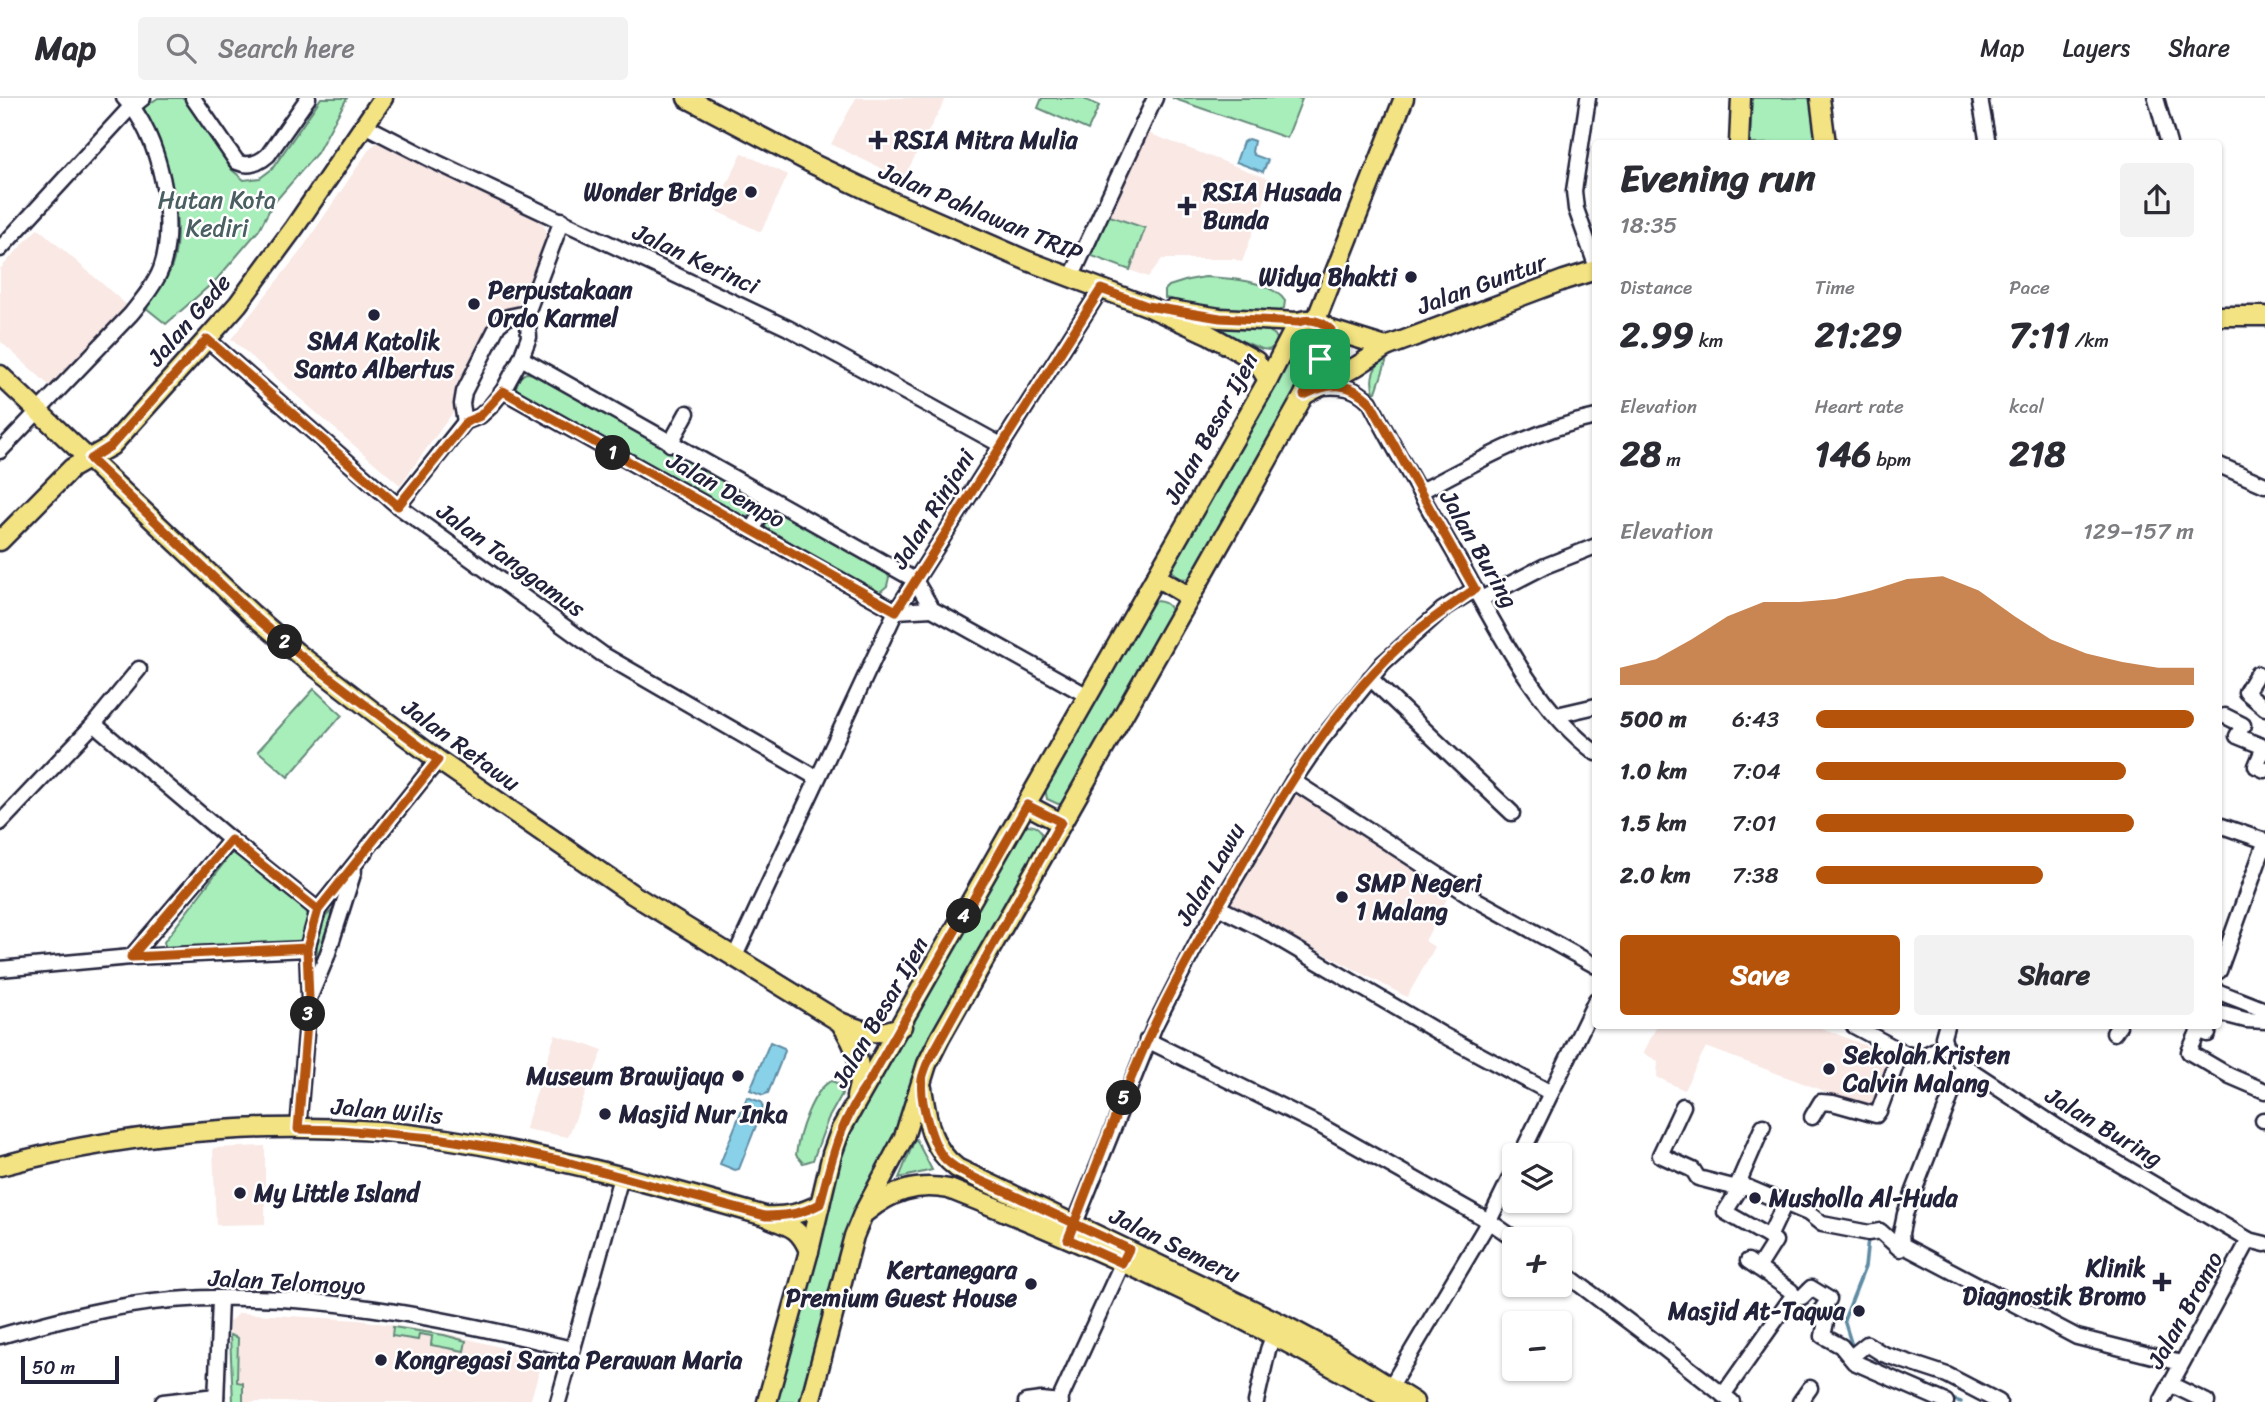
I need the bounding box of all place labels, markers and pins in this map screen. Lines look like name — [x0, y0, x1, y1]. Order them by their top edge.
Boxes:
place label: RSIA Mitra Mulia — [893, 119, 1079, 161]
marker: RSIA Mitra Mulia — [868, 130, 888, 150]
place label: Wonder Bridge — [584, 171, 738, 213]
place label: RSIA Husada Bunda — [1202, 171, 1343, 241]
marker: Wonder Bridge — [743, 184, 759, 200]
marker: RSIA Husada Bunda — [1177, 196, 1197, 216]
place label: Widya Bhakti — [1259, 256, 1398, 298]
place label: Perpustakaan Ordo Karmel — [488, 269, 633, 339]
marker: Widya Bhakti — [1403, 269, 1419, 285]
marker: Perpustakaan Ordo Karmel — [466, 296, 482, 312]
marker: SMA Katolik Santo Albertus — [366, 307, 382, 323]
place label: SMA Katolik Santo Albertus — [293, 320, 455, 390]
pin — [1290, 329, 1350, 389]
pin: 1 — [596, 436, 630, 470]
pin: 2 — [268, 624, 302, 660]
place label: SMP Negeri 1 Malang — [1355, 862, 1483, 932]
marker: SMP Negeri 1 Malang — [1334, 889, 1350, 905]
pin: 4 — [946, 898, 982, 934]
pin: 3 — [290, 996, 326, 1032]
place label: Sekolah Kristen Calvin Malang — [1842, 1034, 2010, 1104]
place label: Museum Brawijaya — [525, 1055, 724, 1097]
marker: Sekolah Kristen Calvin Malang — [1821, 1061, 1837, 1077]
marker: Museum Brawijaya — [730, 1068, 746, 1084]
pin: 5 — [1106, 1080, 1142, 1116]
place label: Masjid Nur Inka — [618, 1093, 788, 1135]
marker: Masjid Nur Inka — [597, 1106, 613, 1122]
place label: My Little Island — [253, 1172, 421, 1214]
place label: Musholla Al-Huda — [1768, 1177, 1958, 1219]
marker: My Little Island — [232, 1185, 248, 1201]
marker: Musholla Al-Huda — [1747, 1190, 1763, 1206]
place label: Klinik Diagnostik Bromo — [1963, 1247, 2146, 1317]
place label: Kertanegara Premium Guest House — [786, 1249, 1018, 1319]
marker: Klinik Diagnostik Bromo — [2152, 1272, 2172, 1292]
marker: Kertanegara Premium Guest House — [1023, 1276, 1039, 1292]
place label: Masjid At-Taqwa — [1667, 1290, 1846, 1332]
marker: Masjid At-Taqwa — [1851, 1303, 1867, 1319]
place label: Kongregasi Santa Perawan Maria — [394, 1339, 743, 1381]
marker: Kongregasi Santa Perawan Maria — [373, 1352, 389, 1368]

